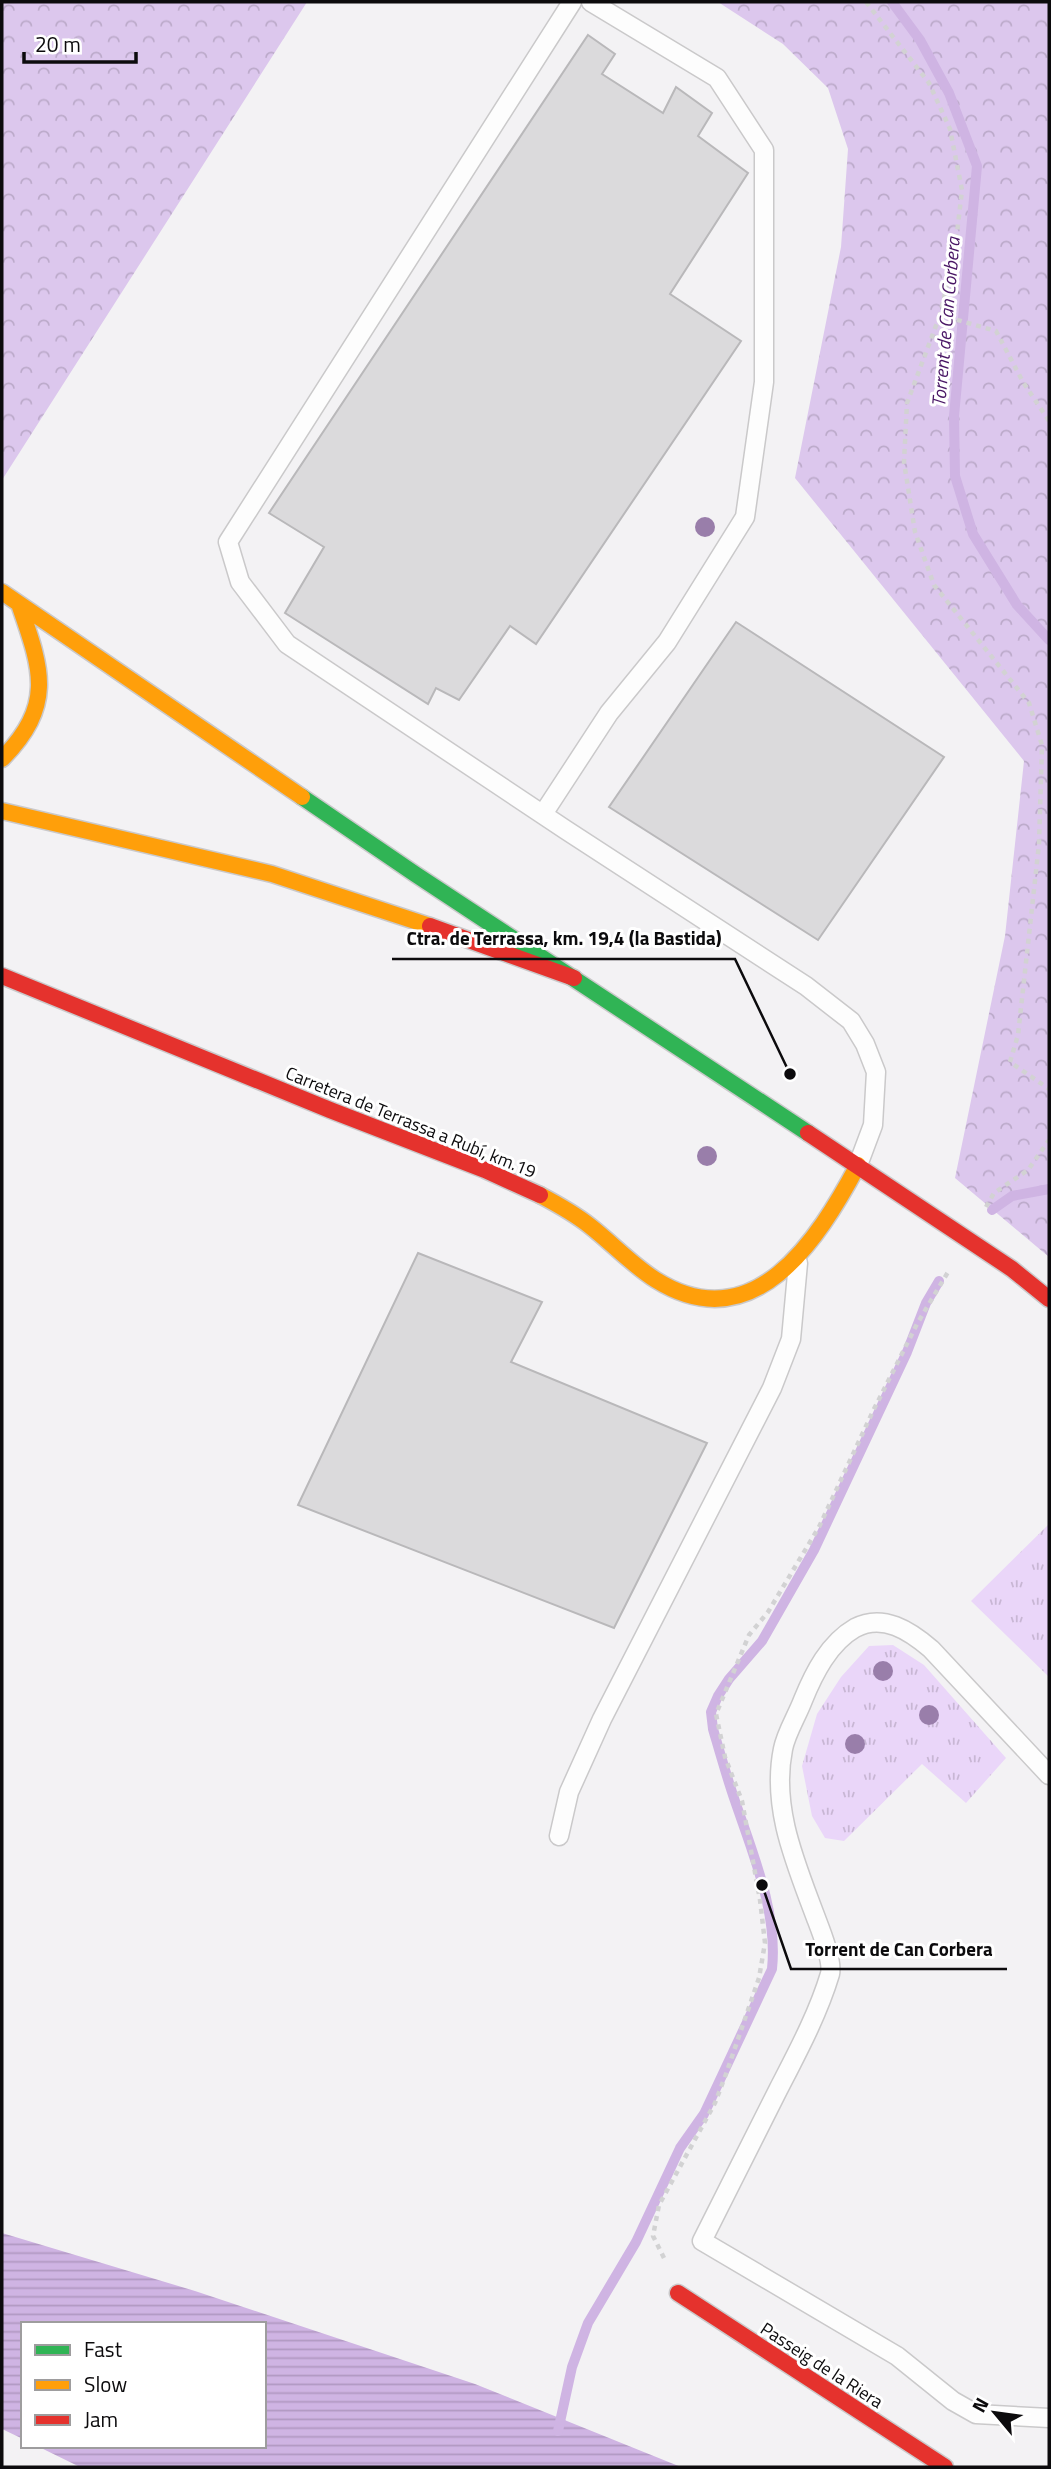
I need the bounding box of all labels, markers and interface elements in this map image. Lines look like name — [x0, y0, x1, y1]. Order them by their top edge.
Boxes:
scale bar — [24, 21, 136, 65]
text: 20 m — [35, 28, 81, 60]
water label: Torrent de Can Corbera — [923, 234, 967, 408]
callout: Ctra. de Terrassa, km. 19,4 (la Bastida) — [392, 919, 735, 959]
text: Ctra. de Terrassa, km. 19,4 (la Bastida) — [406, 923, 722, 952]
street label: Carretera de Terrassa a Rubí, km.19 — [282, 1059, 540, 1185]
callout: Torrent de Can Corbera — [791, 1929, 1007, 1969]
text: Torrent de Can Corbera — [805, 1934, 993, 1963]
street label: Passeig de la Riera — [755, 2315, 889, 2415]
legend — [21, 2322, 266, 2448]
text: Fast — [84, 2333, 123, 2365]
text: Slow — [84, 2368, 127, 2400]
north arrow — [960, 2378, 1030, 2448]
text: N — [964, 2392, 996, 2417]
text: Jam — [84, 2403, 118, 2435]

